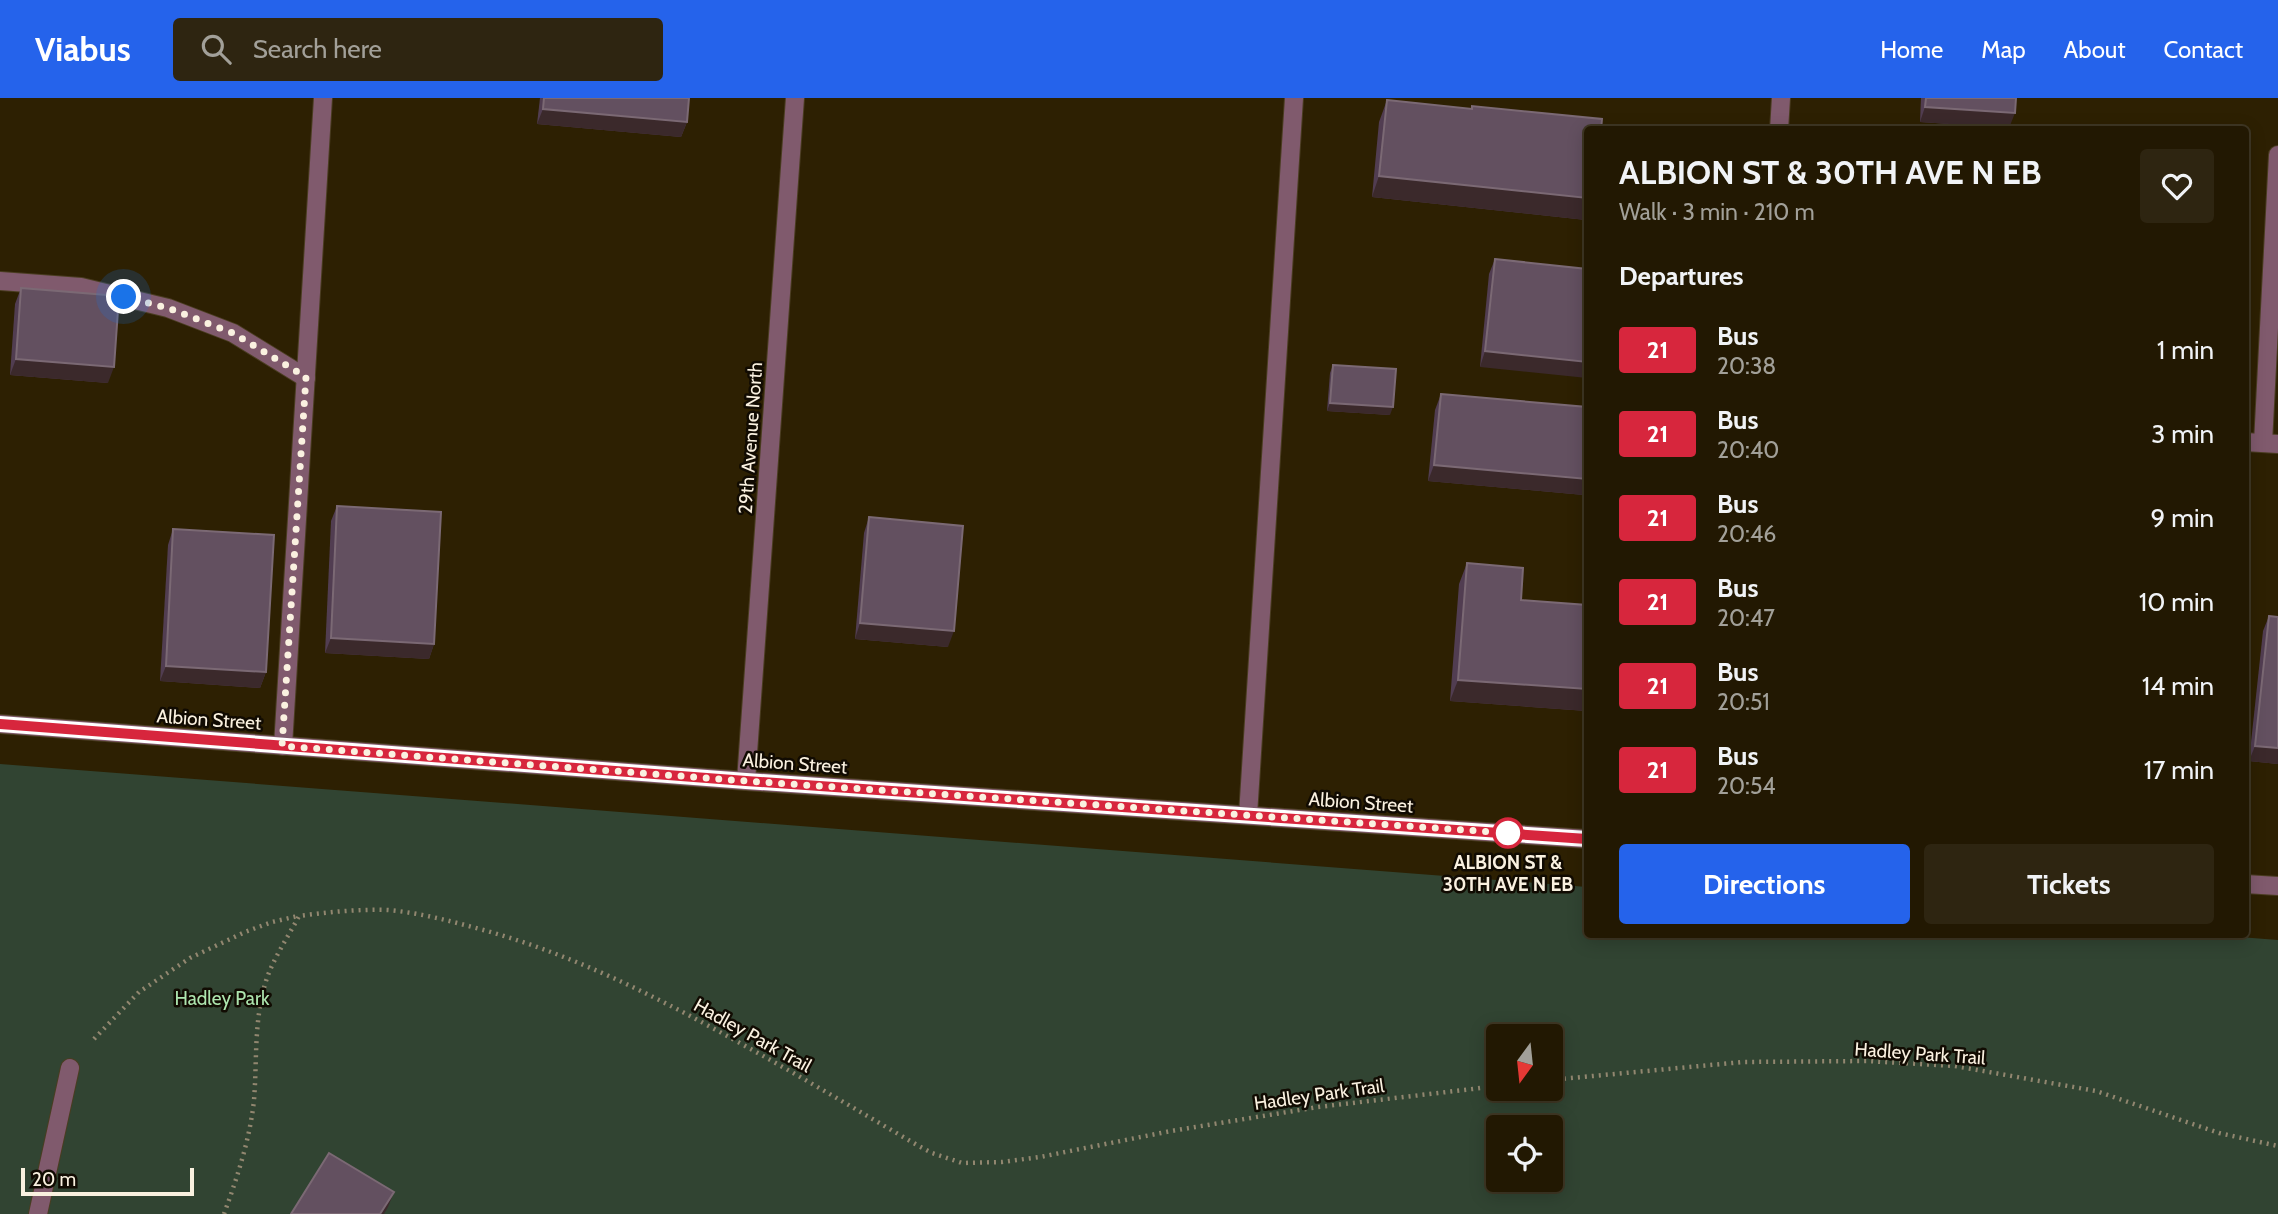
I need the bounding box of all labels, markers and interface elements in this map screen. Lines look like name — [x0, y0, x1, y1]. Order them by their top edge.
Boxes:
search box — [173, 18, 663, 81]
text: Viabus — [35, 29, 131, 69]
icon: search — [197, 30, 235, 68]
text: Search here — [253, 33, 382, 65]
text: Home — [1880, 35, 1943, 64]
text: Map — [1981, 35, 2026, 64]
text: About — [2064, 35, 2126, 64]
text: Contact — [2164, 35, 2243, 64]
button: heart — [2140, 149, 2214, 223]
text: ALBION ST & 30TH AVE N EB — [1619, 152, 2041, 192]
text: Walk · 3 min · 210 m — [1619, 198, 1815, 226]
text: Departures — [1619, 260, 1743, 292]
your location — [106, 279, 141, 314]
text: Bus — [1717, 320, 1758, 352]
text: 1 min — [2157, 334, 2214, 366]
text: 21 — [1647, 335, 1668, 364]
text: 20:38 — [1717, 352, 1776, 380]
street label: 29th Avenue North — [734, 361, 767, 515]
text: Bus — [1717, 404, 1758, 436]
text: 3 min — [2151, 418, 2214, 450]
text: 21 — [1647, 419, 1668, 448]
text: 20:40 — [1717, 436, 1779, 464]
text: Bus — [1717, 488, 1758, 520]
text: 9 min — [2151, 502, 2214, 534]
text: 21 — [1647, 503, 1668, 532]
text: 20:46 — [1717, 520, 1776, 548]
text: Bus — [1717, 572, 1758, 604]
text: 10 min — [2139, 586, 2214, 618]
text: 21 — [1647, 587, 1668, 616]
text: 20:47 — [1717, 604, 1775, 632]
text: Bus — [1717, 656, 1758, 688]
text: 14 min — [2142, 670, 2214, 702]
text: 21 — [1647, 671, 1668, 700]
text: 20:51 — [1717, 688, 1770, 716]
street label: Albion Street — [156, 704, 263, 735]
text: Bus — [1717, 740, 1758, 772]
street label: Albion Street — [742, 748, 849, 779]
text: 17 min — [2144, 754, 2214, 786]
text: 21 — [1647, 755, 1668, 784]
text: 20:54 — [1717, 772, 1776, 800]
street label: Albion Street — [1308, 787, 1415, 818]
marker: ALBION ST & 30TH AVE N EB — [1493, 818, 1523, 848]
button: Directions — [1619, 844, 1910, 924]
button: Tickets — [1924, 844, 2214, 924]
place label: ALBION ST & 30TH AVE N EB — [1443, 851, 1573, 896]
park label: Hadley Park — [174, 987, 270, 1010]
street label: Hadley Park Trail — [690, 994, 816, 1078]
north arrow — [1486, 1024, 1563, 1101]
map controls — [1486, 1024, 1563, 1192]
street label: Hadley Park Trail — [1854, 1037, 1987, 1070]
street label: Hadley Park Trail — [1252, 1074, 1386, 1115]
button: locate — [1486, 1115, 1563, 1192]
scale bar — [21, 1165, 194, 1197]
text: 20 m — [32, 1168, 76, 1191]

